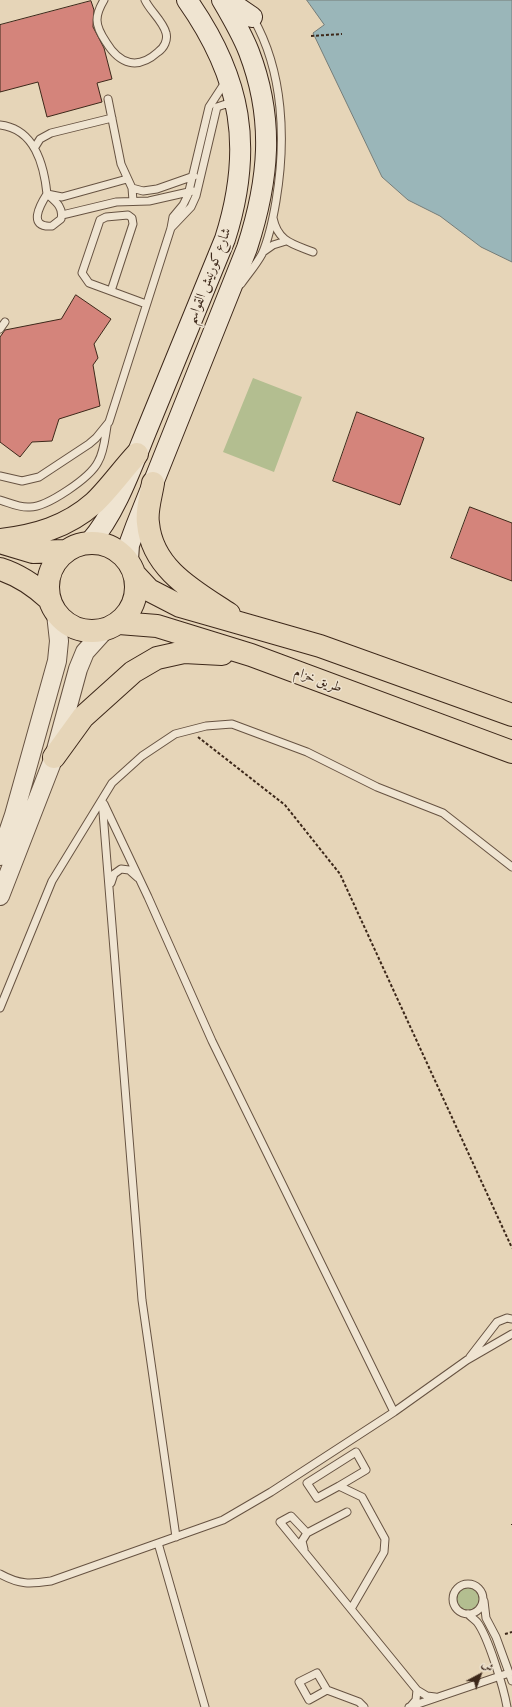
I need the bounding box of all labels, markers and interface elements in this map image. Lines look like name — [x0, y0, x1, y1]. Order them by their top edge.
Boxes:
street label: شارع كورنيش القواسم — [183, 225, 235, 327]
street label: طريق خزام — [292, 664, 344, 696]
north arrow — [460, 1655, 500, 1695]
text: ش — [479, 1657, 497, 1675]

